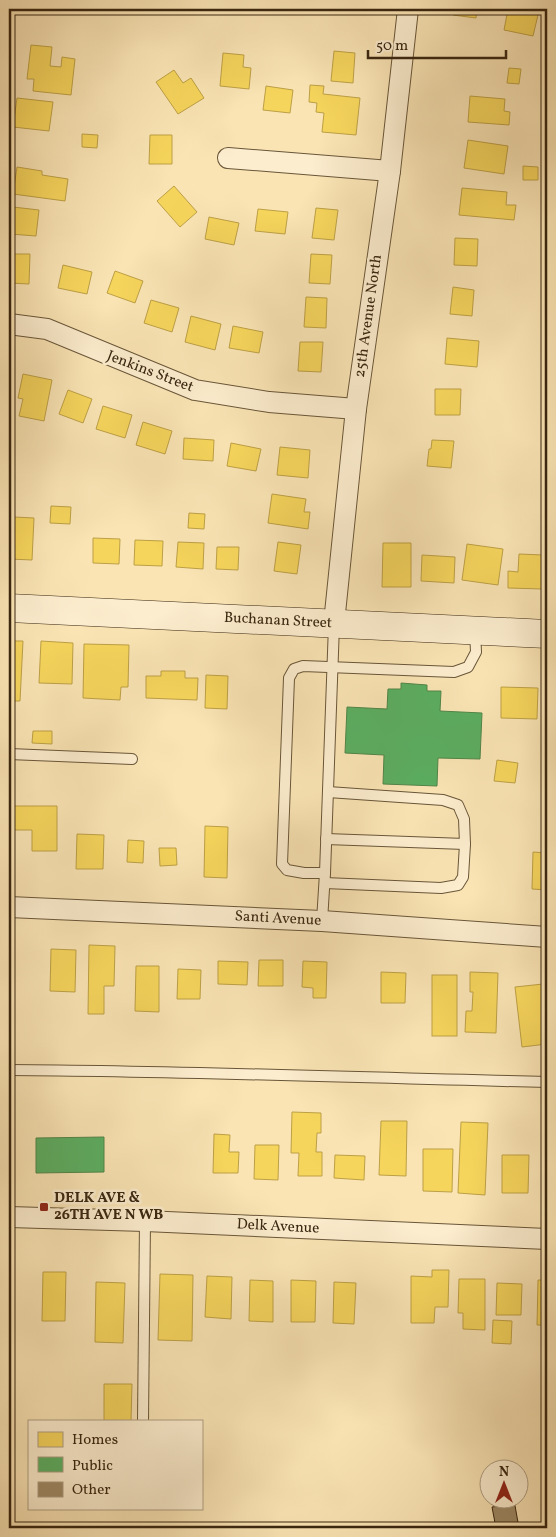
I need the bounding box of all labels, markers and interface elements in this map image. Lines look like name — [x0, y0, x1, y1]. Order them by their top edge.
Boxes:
scale bar — [368, 28, 506, 60]
text: 50 m — [376, 36, 408, 57]
street label: 25th Avenue North — [350, 253, 388, 379]
street label: Jenkins Street — [104, 346, 196, 398]
street label: Buchanan Street — [223, 608, 333, 634]
street label: Santi Avenue — [234, 906, 322, 932]
place label: DELK AVE & 26TH AVE N WB — [54, 1188, 163, 1226]
marker: DELK AVE & 26TH AVE N WB — [38, 1201, 50, 1213]
street label: Delk Avenue — [236, 1214, 320, 1240]
legend — [28, 1420, 202, 1510]
text: Homes — [72, 1430, 118, 1451]
text: Public — [72, 1456, 113, 1477]
north arrow — [478, 1460, 528, 1510]
text: N — [499, 1463, 509, 1482]
text: Other — [72, 1480, 111, 1501]

